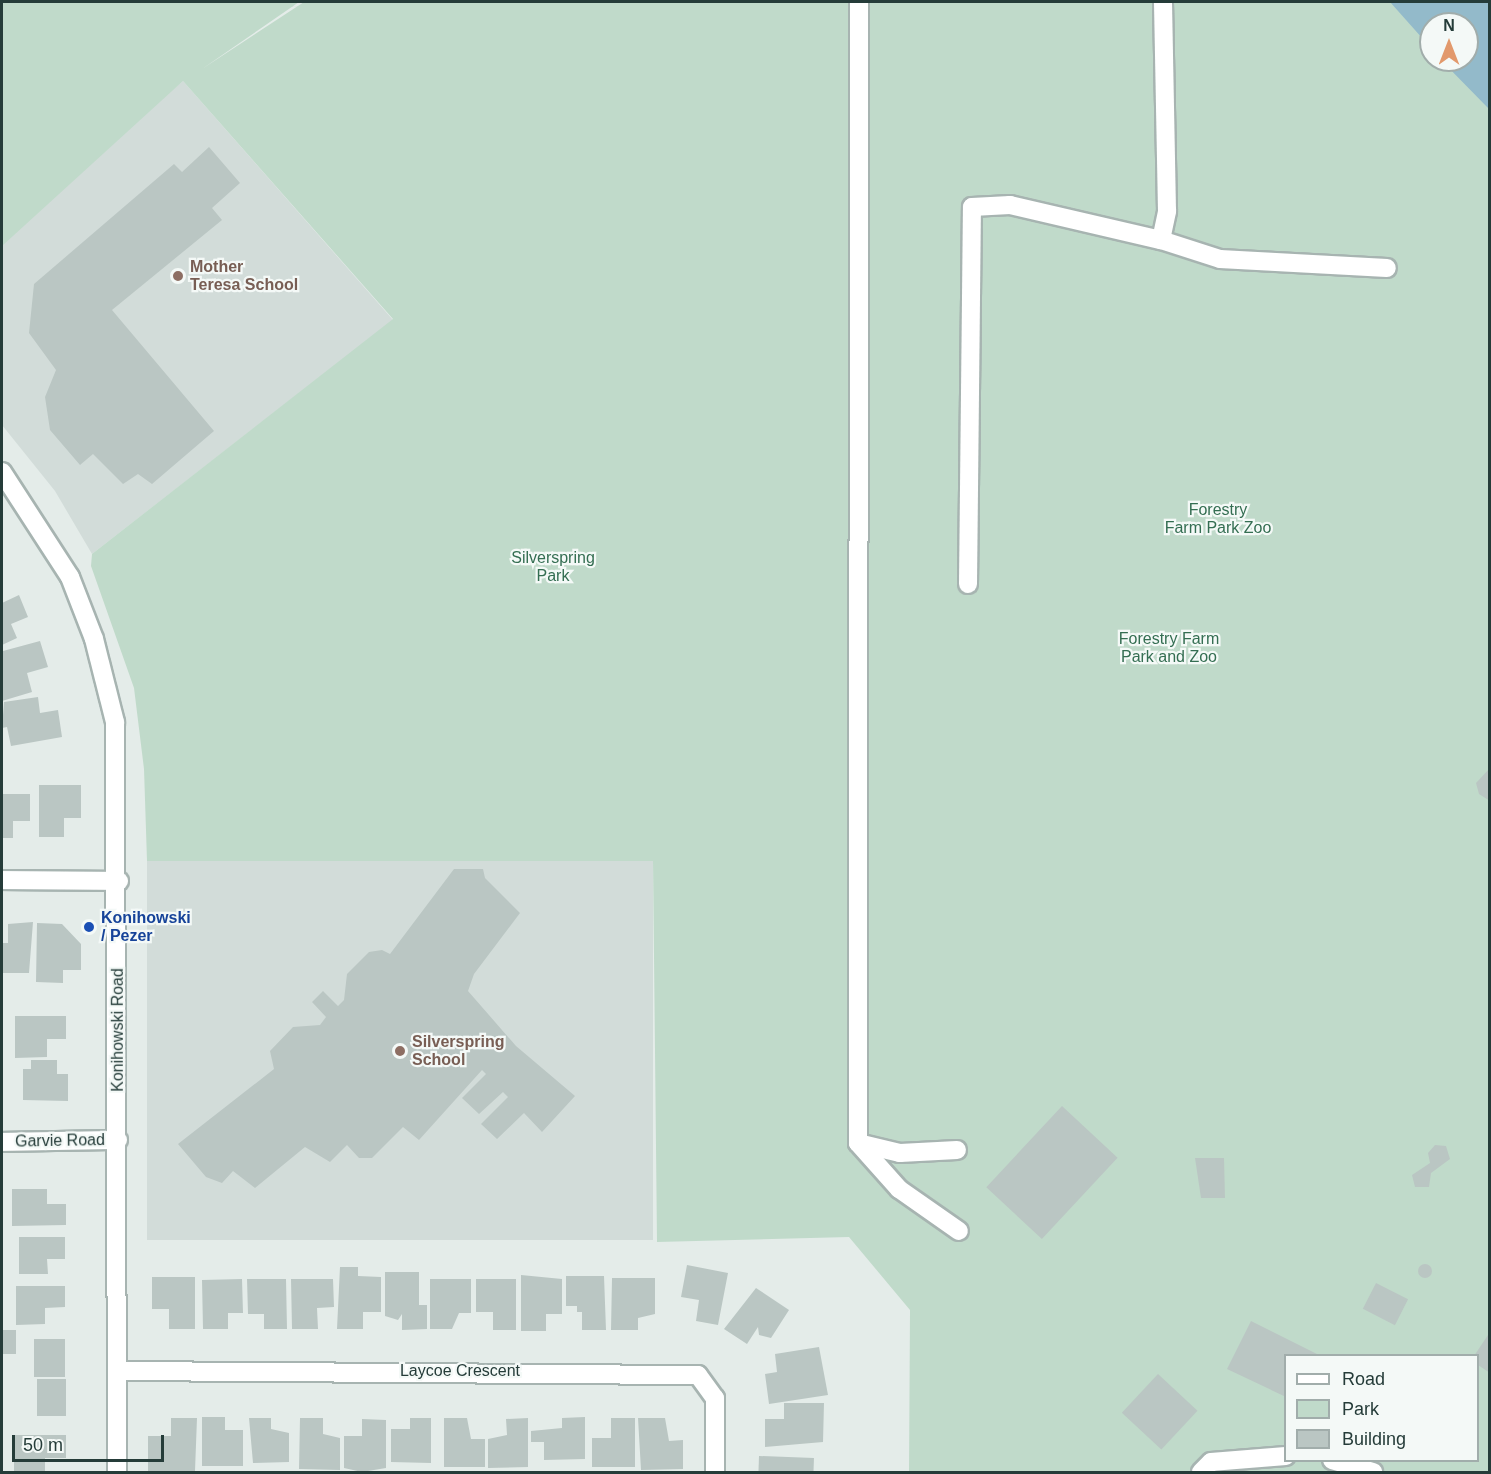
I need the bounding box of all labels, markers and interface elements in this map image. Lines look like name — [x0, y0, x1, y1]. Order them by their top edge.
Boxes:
north arrow — [1419, 12, 1479, 72]
text: N — [1443, 17, 1455, 34]
place label: Mother Teresa School — [190, 257, 298, 295]
marker: Mother Teresa School — [171, 269, 185, 283]
park label: Forestry Farm Park Zoo — [1165, 500, 1271, 538]
park label: Silverspring Park — [511, 548, 595, 586]
park label: Forestry Farm Park and Zoo — [1119, 629, 1219, 667]
place label: Konihowski / Pezer — [101, 908, 191, 946]
marker: Konihowski / Pezer — [82, 920, 96, 934]
street label: Konihowski Road — [108, 968, 128, 1092]
place label: Silverspring School — [412, 1032, 504, 1070]
marker: Silverspring School — [393, 1044, 407, 1058]
street label: Garvie Road — [15, 1131, 105, 1151]
legend — [1284, 1354, 1479, 1462]
street label: Laycoe Crescent — [400, 1361, 520, 1381]
text: Road — [1342, 1369, 1385, 1389]
text: Park — [1342, 1399, 1379, 1419]
scale bar — [15, 1423, 166, 1461]
text: Building — [1342, 1429, 1406, 1449]
text: 50 m — [23, 1435, 63, 1455]

